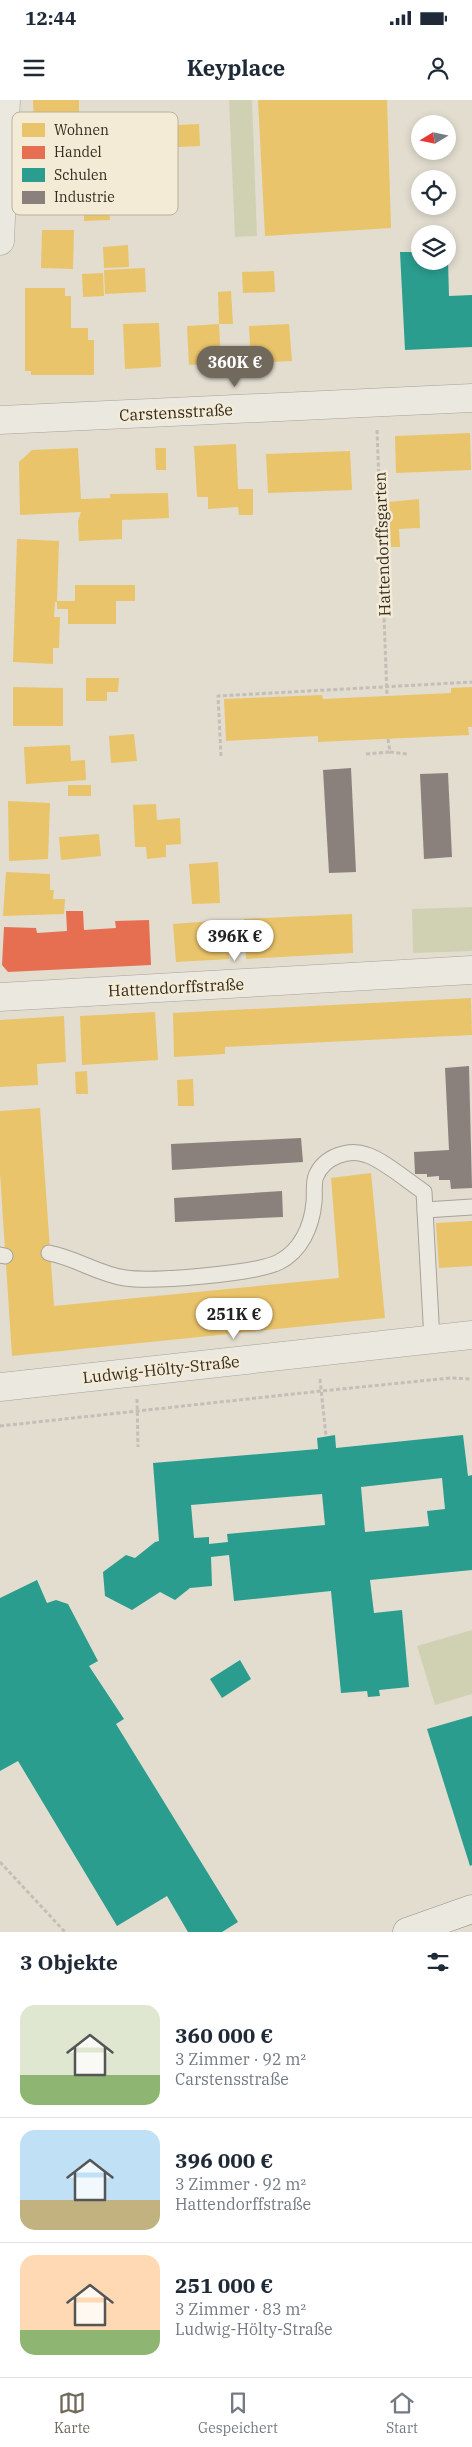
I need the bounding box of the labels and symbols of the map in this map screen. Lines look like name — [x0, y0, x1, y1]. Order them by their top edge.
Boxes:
legend — [12, 112, 178, 215]
north arrow — [411, 115, 456, 160]
text: Wohnen — [54, 121, 109, 139]
text: Handel — [54, 143, 102, 161]
text: Schulen — [54, 166, 108, 184]
text: Industrie — [54, 188, 115, 206]
pin: 360K € — [194, 346, 276, 388]
street label: Carstensstraße — [119, 399, 233, 425]
street label: Hattendorffsgarten — [369, 471, 395, 617]
pin: 396K € — [194, 920, 276, 962]
street label: Hattendorffstraße — [107, 973, 245, 1001]
pin: 251K € — [193, 1298, 275, 1340]
street label: Ludwig-Hölty-Straße — [82, 1351, 240, 1387]

